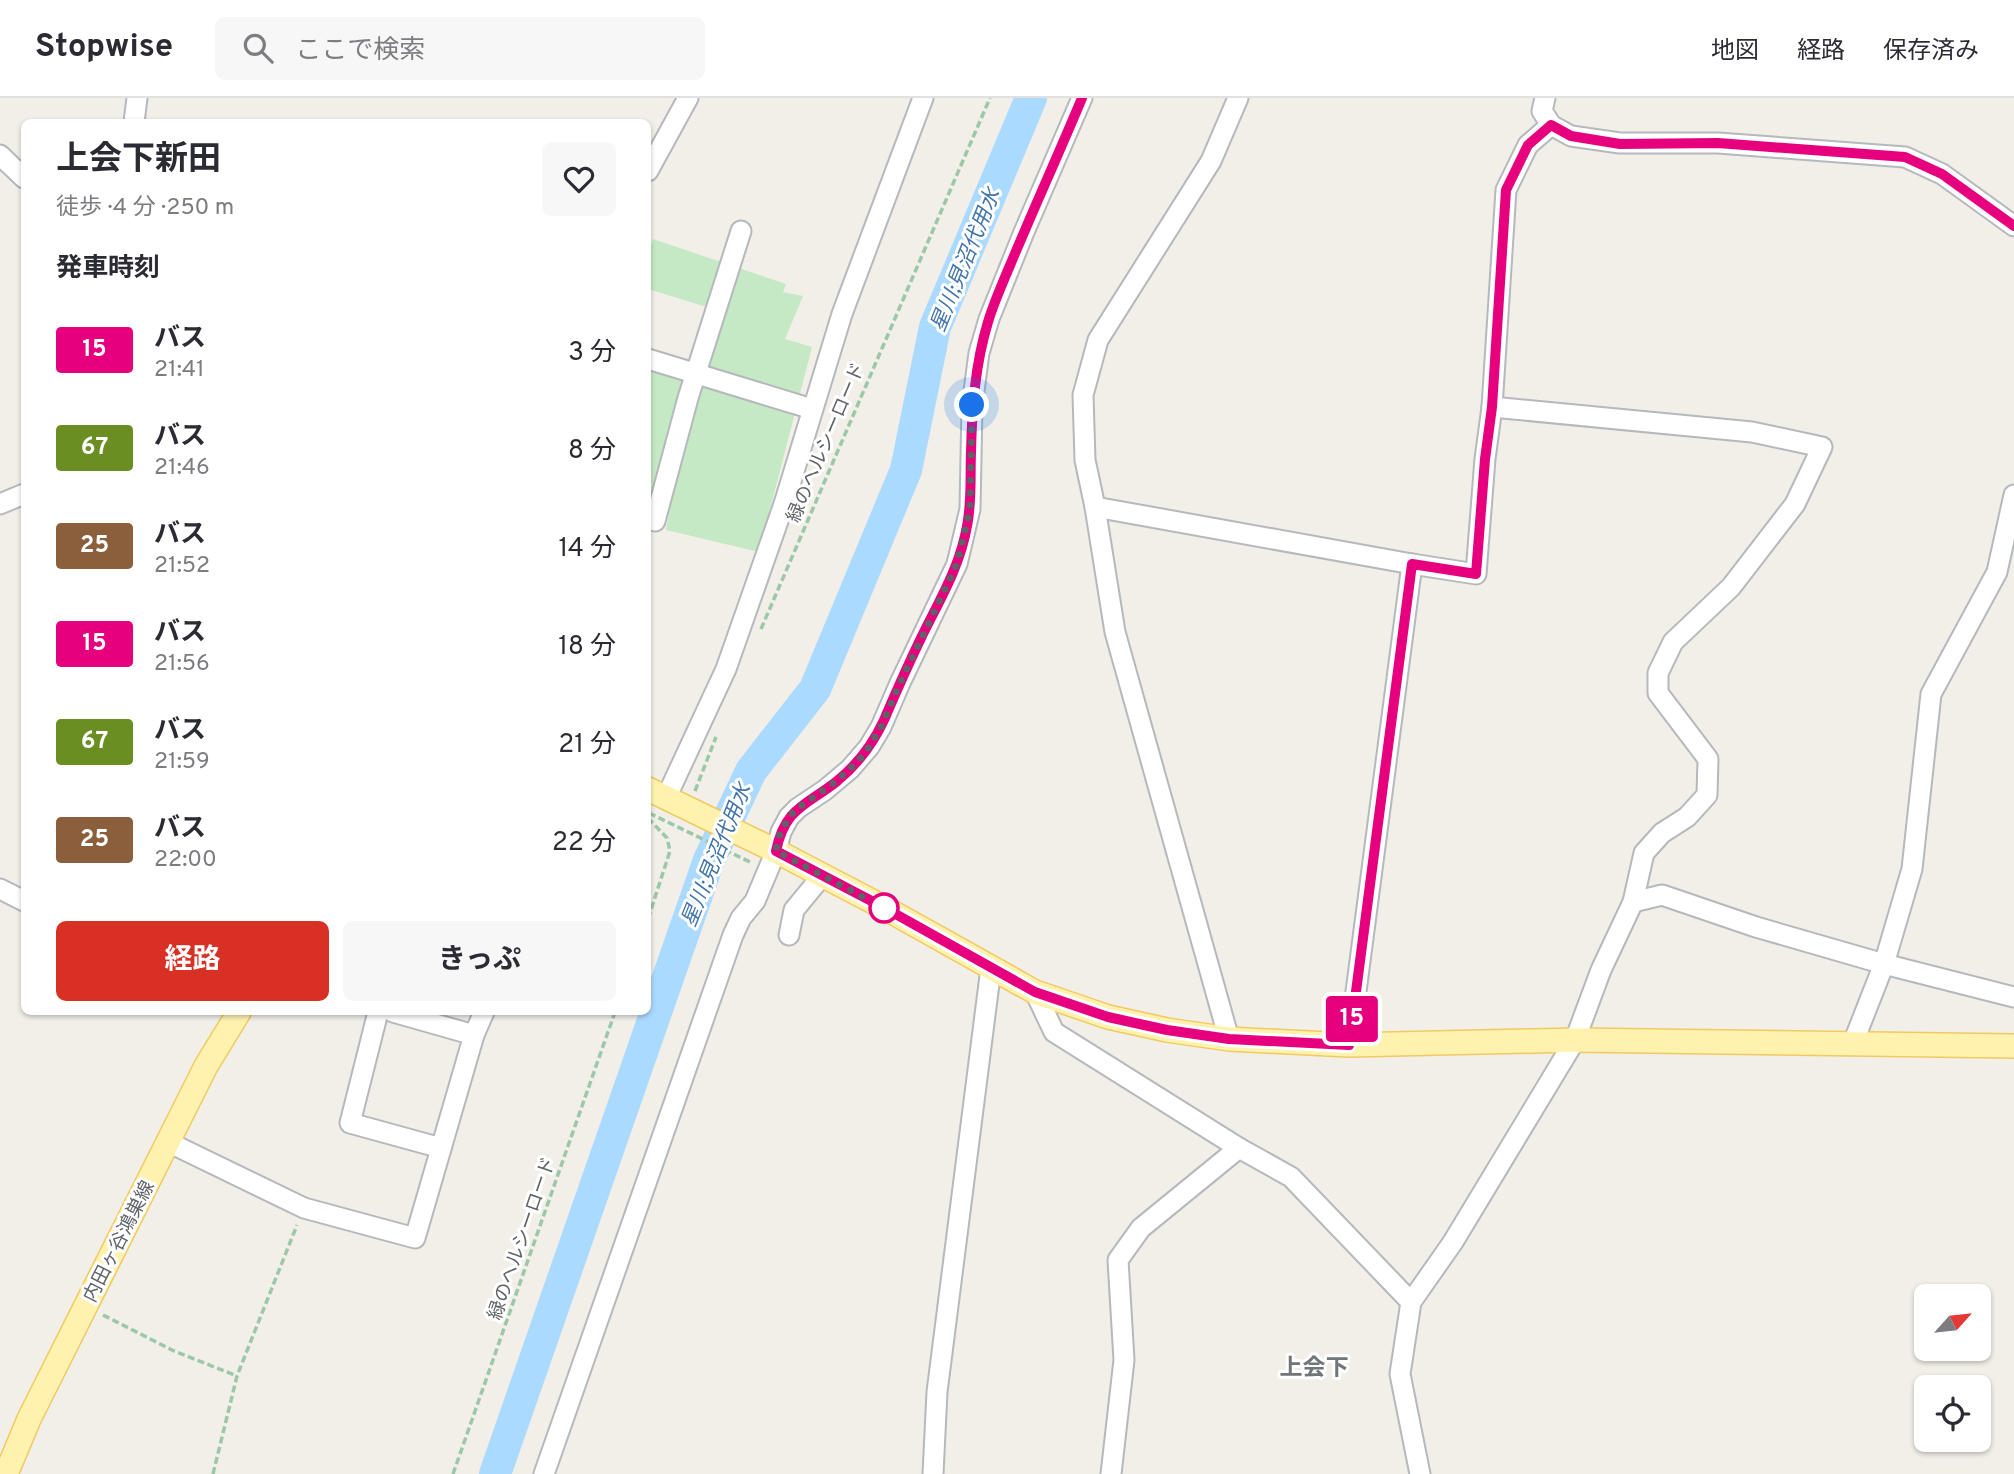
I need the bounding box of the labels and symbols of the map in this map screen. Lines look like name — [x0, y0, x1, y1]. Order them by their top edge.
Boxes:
water label: 星川;見沼代用水 — [925, 183, 1008, 336]
street label: 緑のヘルシーロード — [782, 359, 871, 526]
your location — [954, 387, 989, 422]
water label: 星川;見沼代用水 — [676, 778, 759, 931]
unlabelled marker — [869, 893, 899, 923]
line badge: 15 — [1320, 996, 1384, 1042]
street label: 緑のヘルシーロード — [484, 1154, 562, 1323]
street label: 内田ヶ谷鴻巣線 — [79, 1177, 161, 1307]
north arrow — [1914, 1284, 1992, 1362]
district label: 上会下 — [1280, 1355, 1349, 1384]

